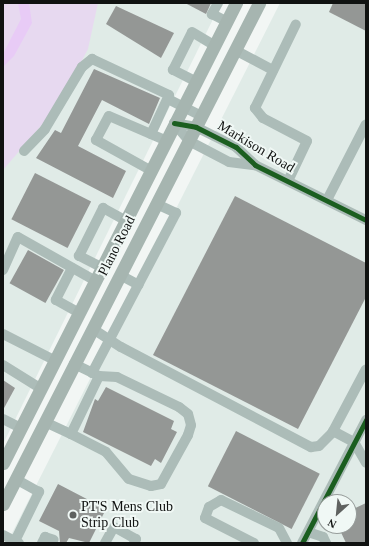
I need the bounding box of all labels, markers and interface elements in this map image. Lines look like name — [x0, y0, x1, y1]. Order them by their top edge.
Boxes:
street label: Markison Road — [215, 117, 297, 177]
street label: Plano Road — [95, 213, 139, 279]
north arrow — [317, 494, 357, 534]
place label: PT'S Mens Club Strip Club — [81, 499, 173, 532]
marker: PT'S Mens Club Strip Club — [68, 510, 78, 520]
text: N — [326, 517, 338, 531]

